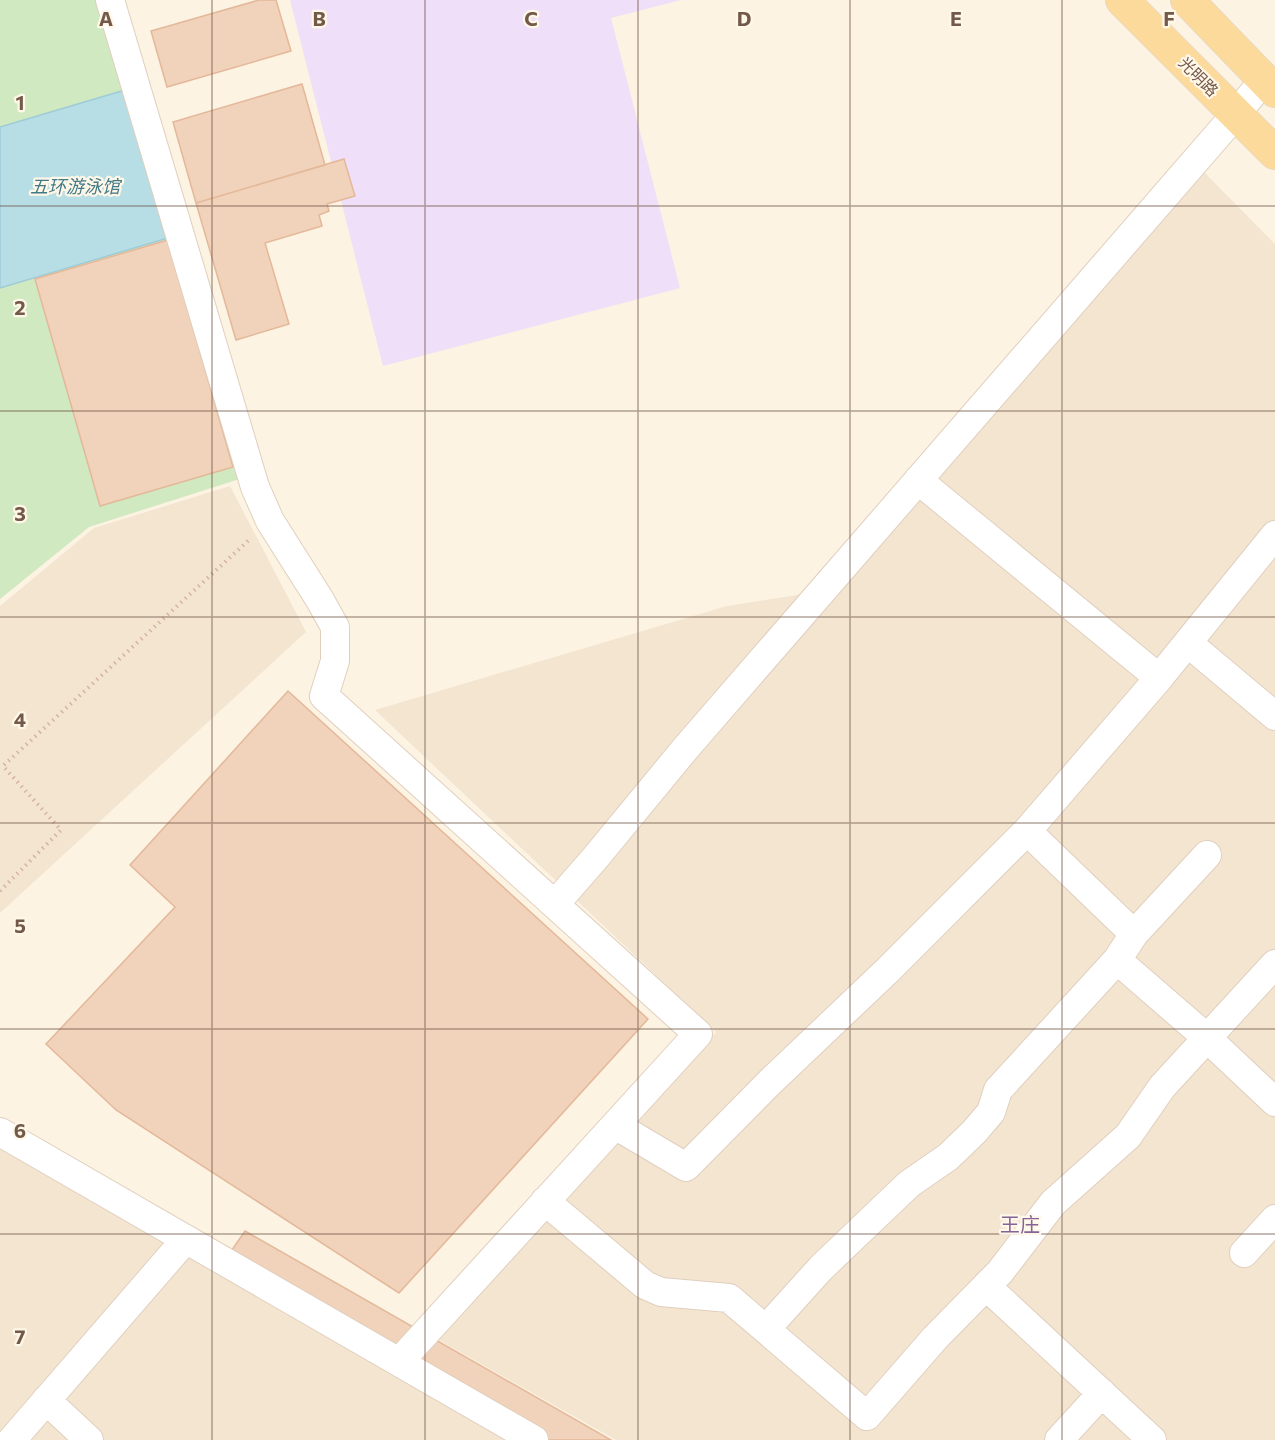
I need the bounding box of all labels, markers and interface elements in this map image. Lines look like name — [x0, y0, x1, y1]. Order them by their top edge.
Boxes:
text: A — [99, 6, 113, 30]
text: B — [312, 6, 326, 30]
text: C — [524, 6, 538, 30]
text: D — [737, 6, 751, 30]
text: E — [950, 6, 962, 30]
text: F — [1163, 6, 1175, 30]
street label: 光明路 — [1175, 52, 1223, 100]
text: 1 — [15, 90, 25, 114]
water label: 五环游泳馆 — [30, 175, 123, 197]
text: 2 — [14, 295, 26, 319]
text: 3 — [14, 501, 26, 525]
text: 4 — [14, 707, 26, 731]
text: 5 — [14, 913, 26, 937]
text: 6 — [14, 1118, 26, 1142]
district label: 王庄 — [1000, 1212, 1040, 1236]
text: 7 — [15, 1324, 26, 1348]

